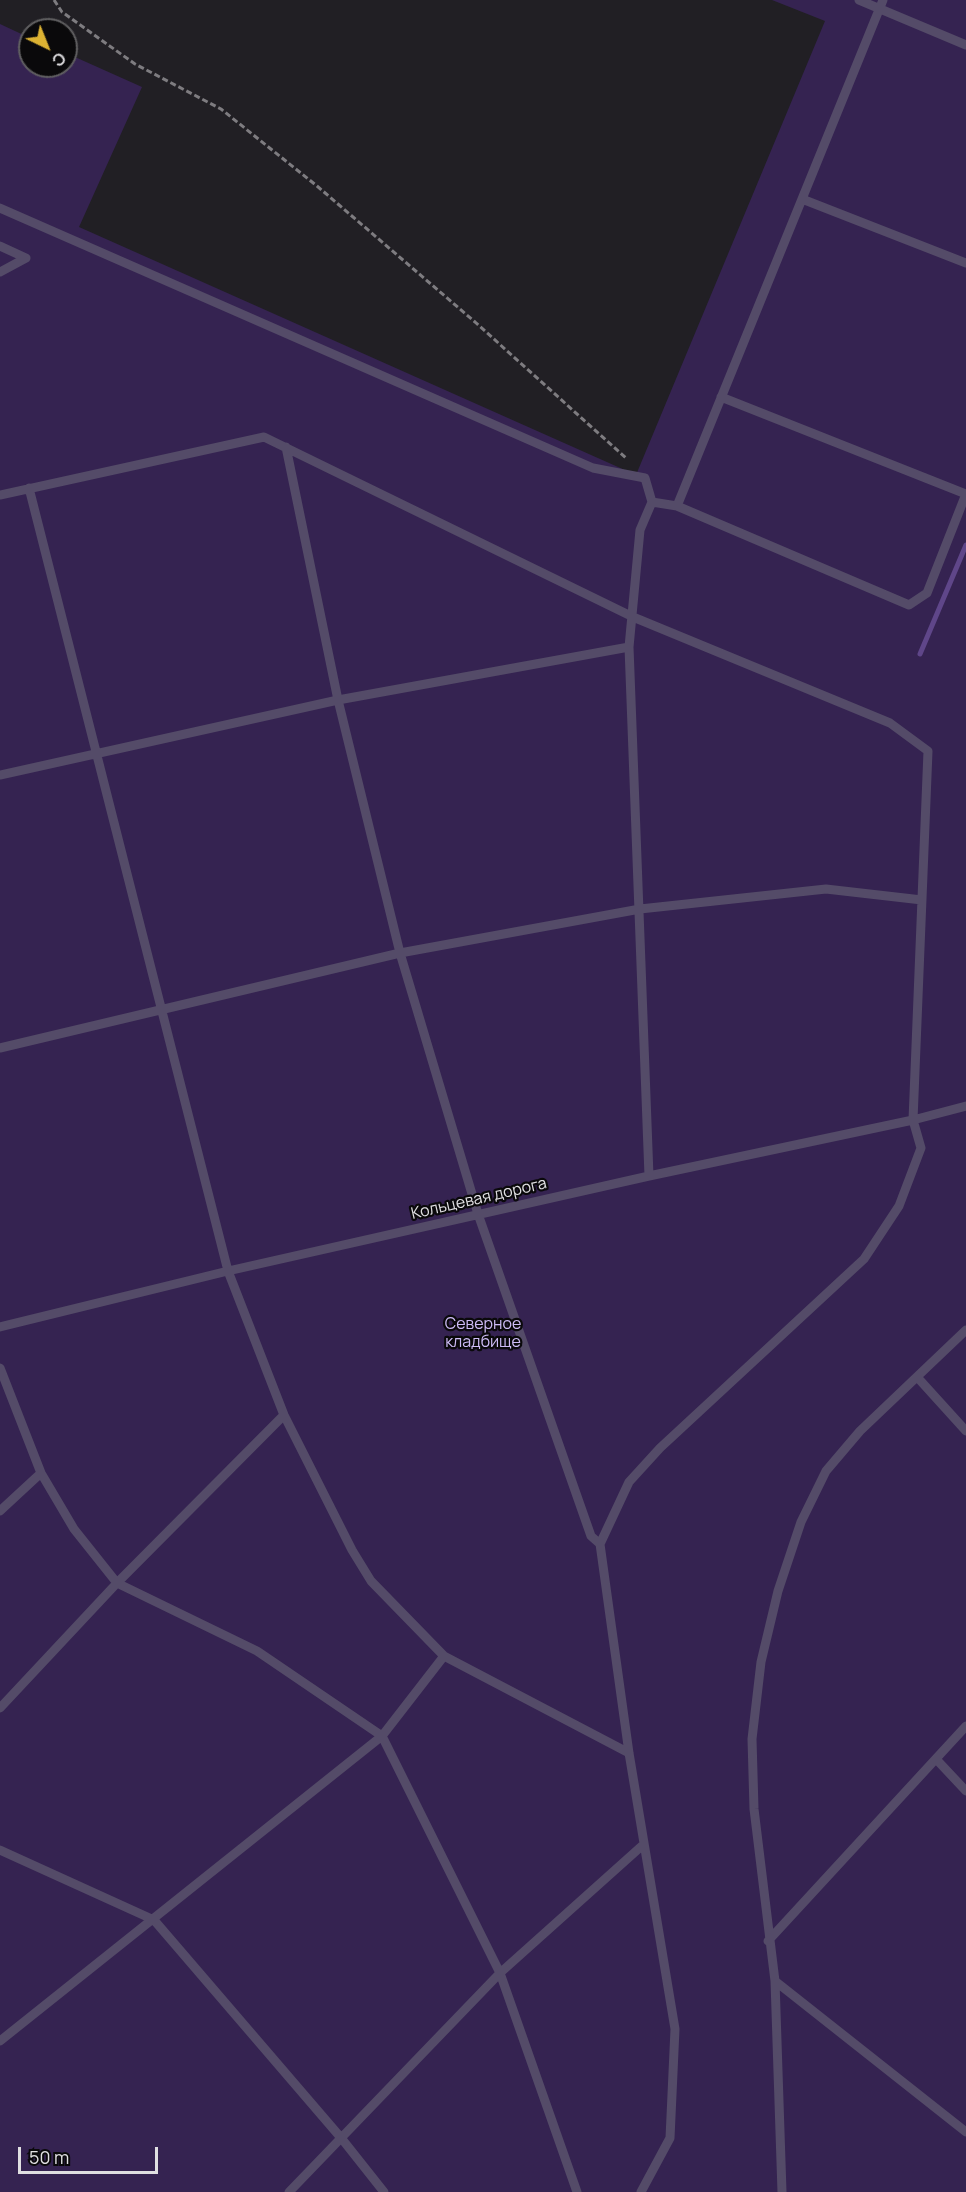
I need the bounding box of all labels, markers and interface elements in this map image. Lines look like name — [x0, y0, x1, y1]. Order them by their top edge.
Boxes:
north arrow — [18, 18, 78, 78]
text: С — [47, 48, 71, 72]
street label: Кольцевая дорога — [409, 1174, 549, 1224]
park label: Северное кладбище — [445, 1315, 521, 1353]
scale bar — [21, 2135, 160, 2173]
text: 50 m — [29, 2145, 69, 2169]

